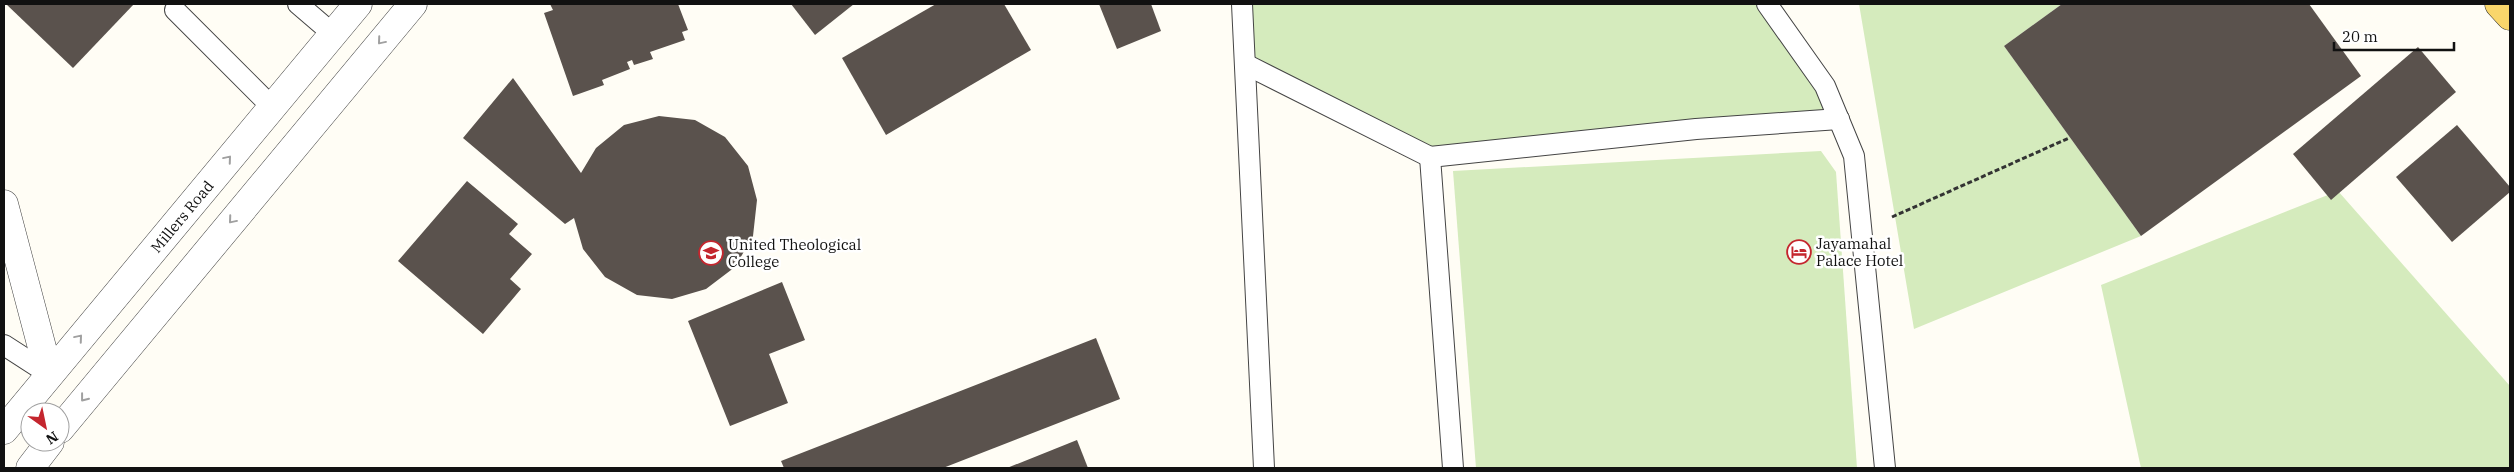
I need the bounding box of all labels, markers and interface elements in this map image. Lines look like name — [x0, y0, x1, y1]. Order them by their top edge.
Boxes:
scale bar — [2334, 20, 2454, 52]
text: 20 m — [2342, 27, 2378, 46]
one-way arrow — [379, 35, 387, 44]
one-way arrow — [222, 156, 231, 165]
street label: Millers Road — [146, 176, 217, 256]
one-way arrow — [229, 214, 238, 223]
place label: Jayamahal Palace Hotel — [1816, 234, 1903, 270]
place label: United Theological College — [728, 235, 861, 271]
hotel icon: Jayamahal Palace Hotel — [1786, 239, 1812, 265]
school or university icon: United Theological College — [698, 240, 724, 266]
one-way arrow — [73, 335, 82, 344]
one-way arrow — [81, 392, 89, 401]
north arrow — [20, 402, 70, 452]
text: N — [43, 427, 62, 448]

